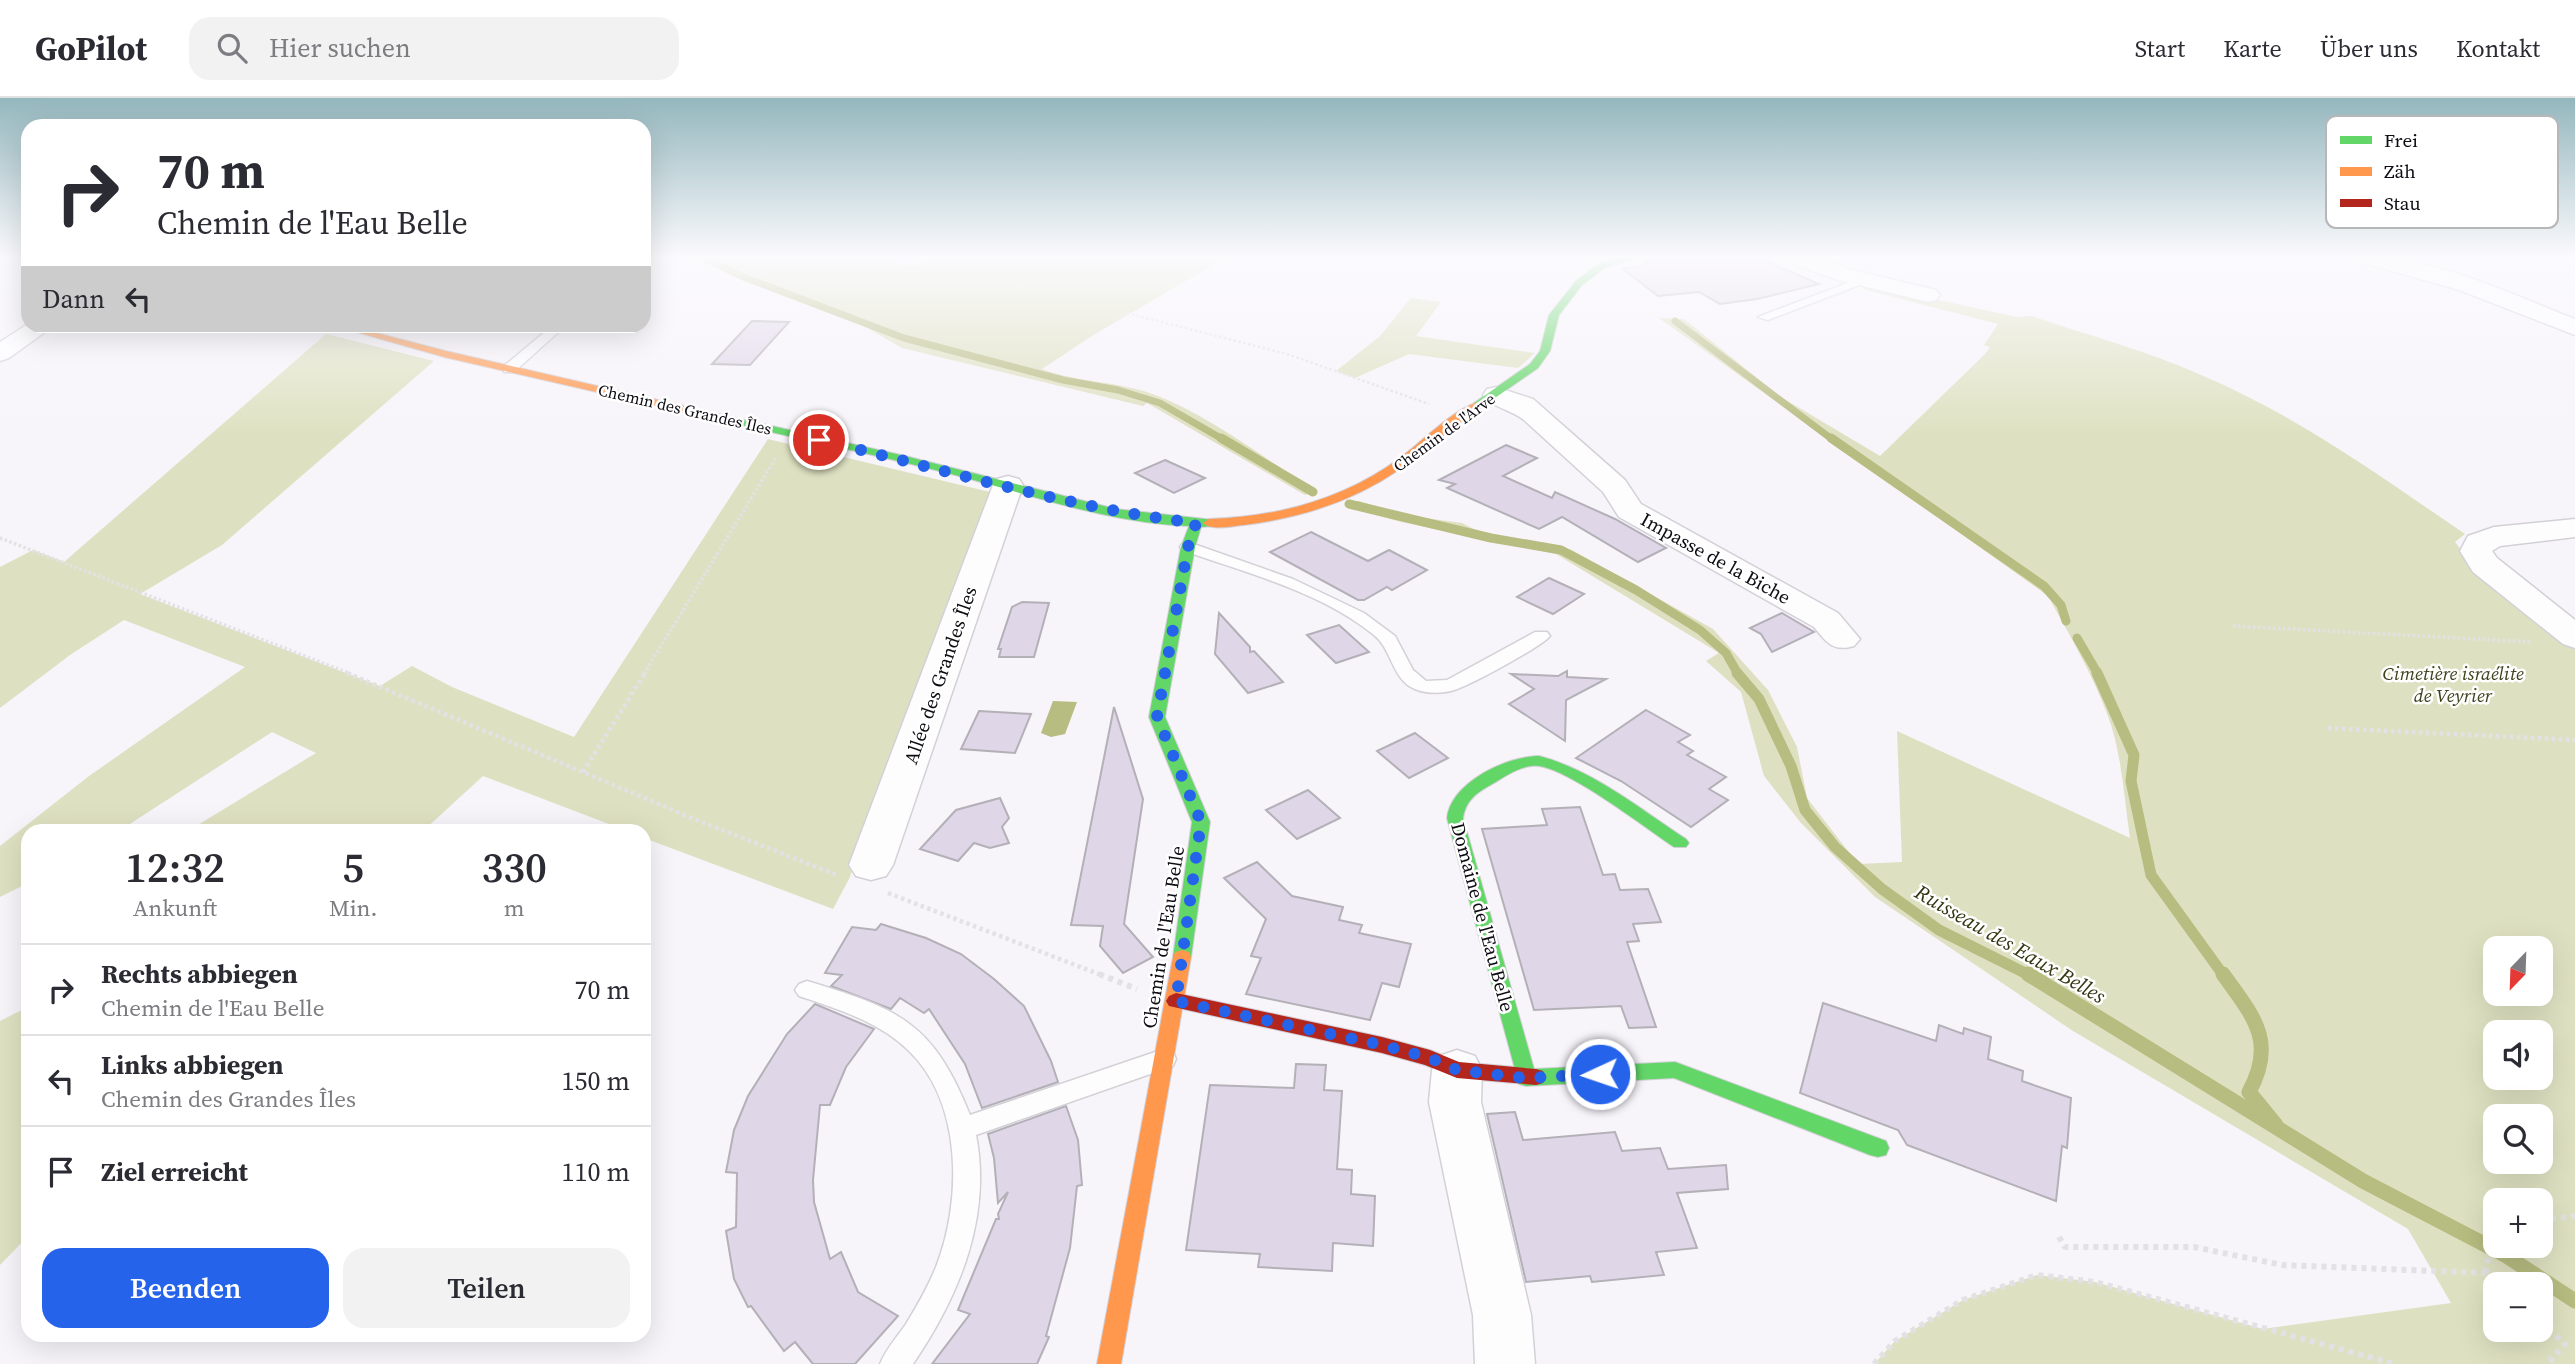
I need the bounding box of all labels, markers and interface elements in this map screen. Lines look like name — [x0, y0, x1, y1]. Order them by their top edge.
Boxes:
search box — [189, 17, 679, 80]
text: GoPilot — [35, 26, 147, 71]
icon: search — [213, 29, 251, 67]
text: Hier suchen — [269, 30, 411, 66]
text: Start — [2135, 32, 2185, 65]
text: Karte — [2223, 32, 2282, 65]
text: Über uns — [2320, 32, 2418, 65]
text: Kontakt — [2456, 32, 2540, 65]
legend — [2326, 116, 2558, 228]
text: Frei — [2384, 127, 2418, 153]
text: 70 m — [157, 137, 265, 204]
icon: right — [42, 147, 133, 238]
text: Zäh — [2384, 158, 2416, 184]
text: Stau — [2384, 190, 2420, 216]
text: Chemin de l'Eau Belle — [157, 201, 468, 245]
icon: left — [119, 280, 157, 318]
text: Dann — [42, 281, 105, 317]
street label: Chemin des Grandes Îles — [596, 378, 774, 440]
street label: Chemin de l'Arve — [1389, 388, 1499, 476]
pin — [789, 410, 849, 470]
icon: arrive — [800, 421, 838, 459]
street label: Impasse de la Biche — [1636, 506, 1796, 610]
street label: Allée des Grandes Îles — [897, 583, 983, 767]
park label: Cimetière israélite de Veyrier — [2382, 660, 2524, 708]
street label: Domaine de l'Eau Belle — [1445, 820, 1521, 1014]
text: 12:32 — [125, 838, 225, 896]
text: 5 — [342, 838, 364, 896]
text: 330 — [481, 838, 547, 896]
street label: Chemin de l'Eau Belle — [1136, 844, 1190, 1030]
water label: Ruisseau des Eaux Belles — [1909, 877, 2111, 1010]
text: Ankunft — [133, 892, 217, 924]
text: Min. — [329, 892, 377, 924]
text: m — [504, 892, 525, 924]
north arrow — [2483, 936, 2553, 1006]
map controls — [2483, 936, 2553, 1342]
text: Rechts abbiegen — [101, 956, 298, 992]
icon: right — [42, 971, 80, 1009]
text: 70 m — [575, 972, 630, 1008]
text: Chemin de l'Eau Belle — [101, 992, 324, 1024]
button: sound — [2483, 1020, 2553, 1090]
position arrow — [1563, 1037, 1637, 1111]
text: Links abbiegen — [101, 1047, 284, 1083]
icon: left — [42, 1062, 80, 1100]
text: 150 m — [562, 1063, 630, 1099]
text: Chemin des Grandes Îles — [101, 1083, 356, 1115]
button: search — [2483, 1104, 2553, 1174]
icon: arrive — [42, 1153, 80, 1191]
text: Ziel erreicht — [101, 1154, 248, 1190]
text: 110 m — [562, 1154, 630, 1190]
button: + — [2483, 1188, 2553, 1258]
button: Beenden — [42, 1248, 329, 1328]
button: Teilen — [343, 1248, 630, 1328]
button: − — [2483, 1272, 2553, 1342]

